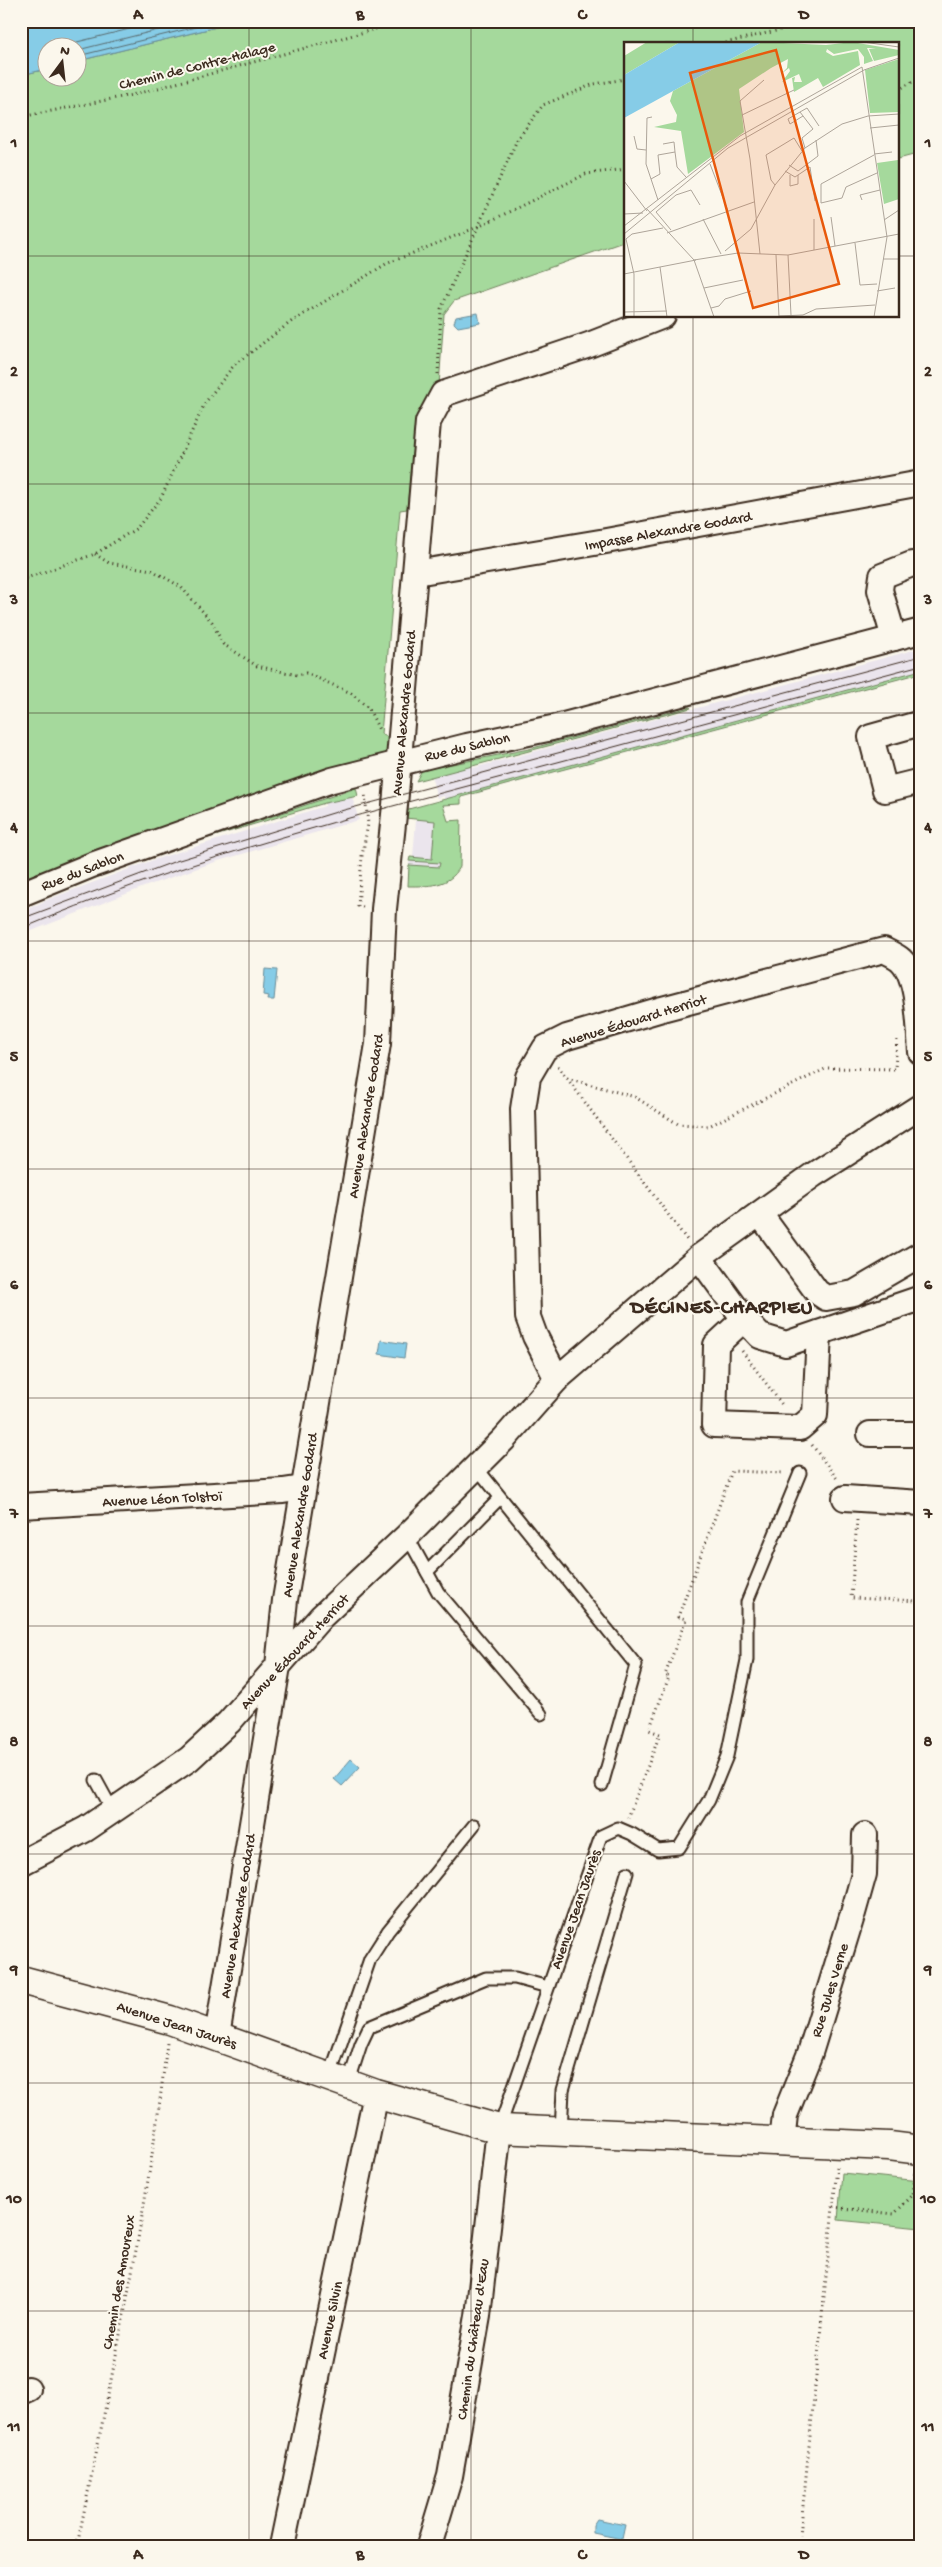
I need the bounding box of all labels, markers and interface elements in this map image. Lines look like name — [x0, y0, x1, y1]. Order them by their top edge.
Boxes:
text: A — [132, 7, 144, 26]
text: B — [355, 7, 365, 26]
text: C — [577, 7, 588, 26]
text: D — [797, 7, 810, 26]
north arrow — [38, 38, 88, 88]
street label: Chemin de Contre-Halage — [118, 39, 278, 95]
text: N — [58, 42, 71, 61]
inset map — [624, 42, 900, 318]
text: 1 — [10, 135, 17, 154]
text: 1 — [924, 135, 931, 154]
text: 2 — [10, 364, 18, 383]
text: 2 — [924, 364, 932, 383]
street label: Impasse Alexandre Godard — [583, 508, 755, 556]
text: 3 — [9, 592, 18, 611]
text: 3 — [923, 592, 932, 611]
street label: Avenue Alexandre Godard — [389, 629, 421, 797]
street label: Rue du Sablon — [423, 729, 512, 767]
text: 4 — [9, 820, 18, 839]
text: 4 — [923, 820, 932, 839]
street label: Rue du Sablon — [39, 848, 127, 896]
street label: Avenue Édouard Herriot — [558, 991, 711, 1053]
street label: Avenue Alexandre Godard — [345, 1032, 389, 1200]
text: 5 — [10, 1049, 19, 1068]
text: 5 — [924, 1049, 933, 1068]
text: 6 — [10, 1277, 19, 1296]
text: 6 — [924, 1277, 933, 1296]
district label: DÉCINES-CHARPIEU — [629, 1297, 813, 1321]
street label: Avenue Alexandre Godard — [279, 1431, 323, 1599]
street label: Avenue Léon Tolstoï — [102, 1488, 223, 1512]
text: 7 — [9, 1506, 19, 1525]
text: 7 — [923, 1506, 933, 1525]
street label: Avenue Édouard Herriot — [237, 1589, 355, 1714]
text: 8 — [10, 1734, 19, 1753]
text: 8 — [924, 1734, 933, 1753]
street label: Avenue Alexandre Godard — [217, 1832, 261, 2000]
street label: Avenue Jean Jaurès — [548, 1847, 606, 1972]
street label: Rue Jules Verne — [808, 1941, 854, 2040]
text: 9 — [9, 1962, 18, 1981]
text: 9 — [923, 1962, 932, 1981]
street label: Avenue Jean Jaurès — [114, 1998, 239, 2054]
text: 10 — [5, 2191, 22, 2210]
text: 10 — [919, 2191, 936, 2210]
street label: Chemin des Amoureux — [99, 2214, 141, 2351]
street label: Chemin du Château d'Eau — [454, 2258, 494, 2421]
street label: Avenue Silvin — [314, 2280, 348, 2361]
text: 11 — [7, 2419, 20, 2438]
text: 11 — [921, 2419, 934, 2438]
text: A — [132, 2547, 144, 2566]
text: B — [355, 2547, 365, 2566]
text: C — [577, 2547, 588, 2566]
text: D — [797, 2547, 810, 2566]

